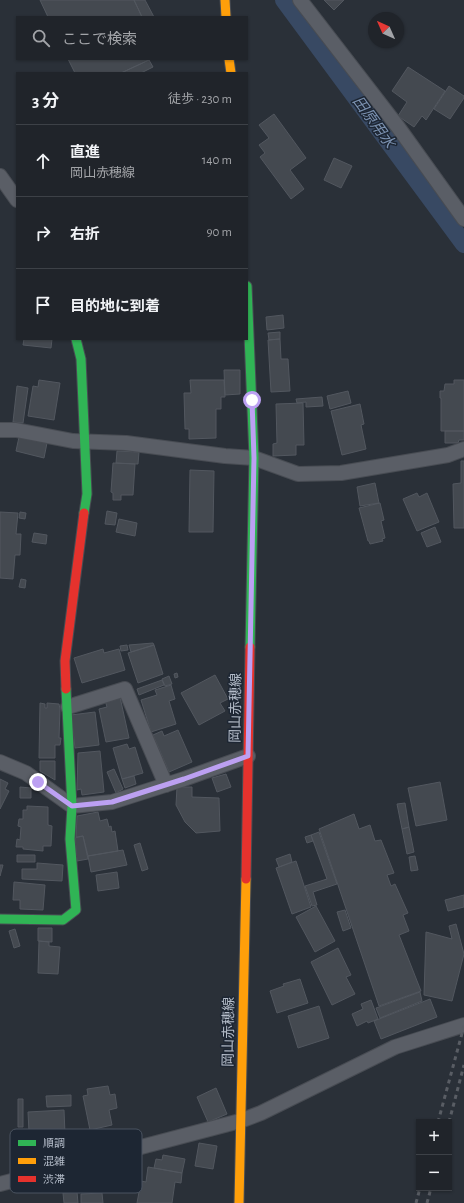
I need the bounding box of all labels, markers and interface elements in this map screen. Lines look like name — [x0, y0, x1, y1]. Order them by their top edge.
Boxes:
north arrow — [368, 12, 404, 48]
search box — [16, 16, 248, 60]
icon: search — [30, 27, 52, 49]
text: ここで検索 — [62, 32, 137, 47]
text: 3 分 — [32, 92, 59, 109]
text: 徒歩 · 230 m — [168, 93, 232, 106]
water label: 田原用水 — [350, 93, 399, 153]
text: 直進 — [70, 145, 100, 160]
icon: ahead — [32, 150, 54, 172]
text: 140 m — [202, 154, 232, 167]
text: 岡山赤穂線 — [70, 167, 135, 180]
icon: right — [32, 222, 54, 244]
text: 90 m — [206, 226, 232, 239]
text: 右折 — [70, 227, 100, 242]
icon: arrive — [32, 294, 54, 316]
text: 目的地に到着 — [70, 299, 160, 314]
route start — [243, 391, 261, 409]
street label: 岡山赤穂線 — [227, 673, 244, 743]
route end — [29, 773, 47, 791]
street label: 岡山赤穂線 — [220, 997, 237, 1067]
map controls — [416, 1119, 452, 1191]
button: + — [416, 1119, 452, 1155]
legend — [10, 1129, 142, 1193]
text: 順調 — [43, 1138, 65, 1149]
text: 混雑 — [43, 1155, 65, 1167]
button: − — [416, 1155, 452, 1191]
text: 渋滞 — [43, 1174, 65, 1185]

